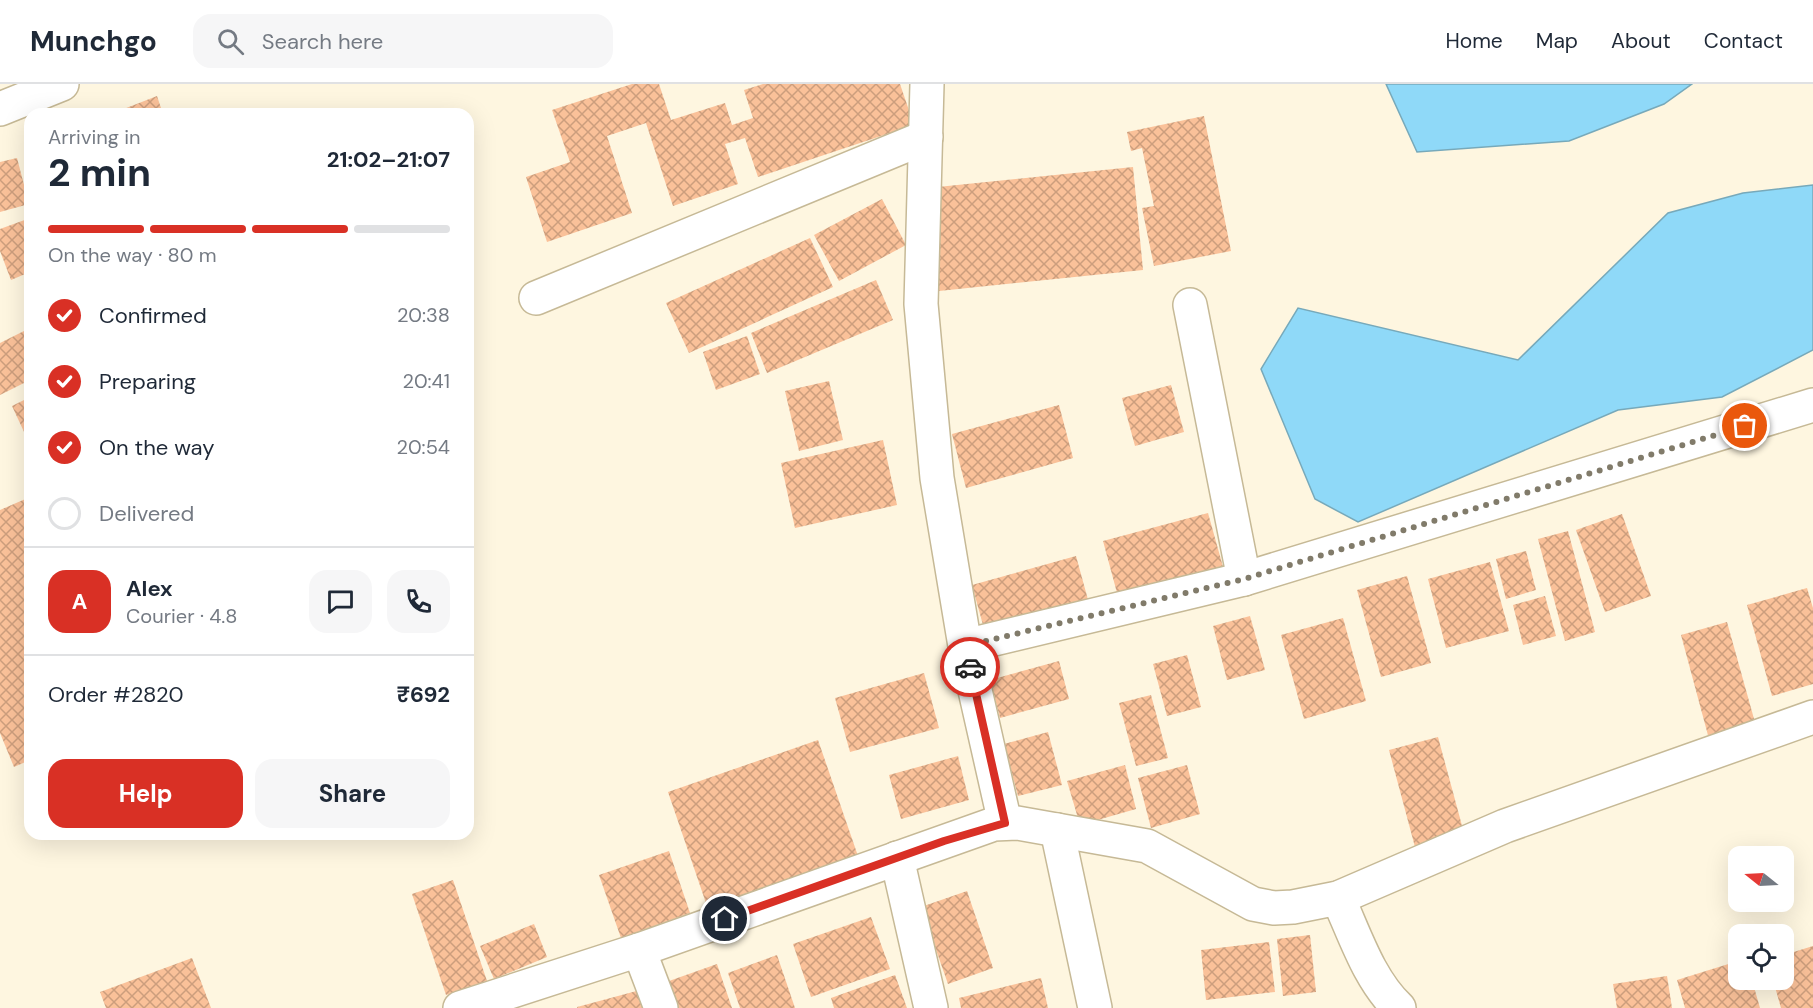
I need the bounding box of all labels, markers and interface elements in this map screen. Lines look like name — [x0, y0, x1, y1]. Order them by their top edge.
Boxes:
search box — [193, 14, 613, 68]
text: Munchgo — [30, 23, 157, 60]
icon: search — [214, 25, 247, 58]
text: Search here — [262, 27, 383, 56]
text: Home — [1445, 27, 1503, 55]
text: Map — [1536, 27, 1578, 55]
text: About — [1611, 27, 1671, 55]
text: Contact — [1704, 27, 1783, 55]
text: Arriving in — [48, 124, 140, 150]
text: 21:02–21:07 — [327, 145, 450, 174]
text: 2 min — [48, 147, 151, 198]
text: On the way · 80 m — [48, 242, 216, 268]
icon: check — [48, 299, 81, 332]
text: Confirmed — [99, 301, 207, 330]
text: 20:38 — [397, 302, 450, 328]
icon: check — [48, 365, 81, 398]
text: Preparing — [99, 367, 196, 396]
text: 20:41 — [403, 368, 450, 394]
pin — [1719, 400, 1770, 451]
icon: bag — [1728, 409, 1761, 442]
icon: check — [48, 431, 81, 464]
text: On the way — [99, 433, 214, 462]
text: 20:54 — [397, 434, 450, 460]
text: Delivered — [99, 499, 194, 528]
button: chat — [309, 570, 372, 633]
button: phone — [387, 570, 450, 633]
text: Alex — [126, 574, 173, 603]
text: A — [72, 587, 87, 616]
text: Courier · 4.8 — [126, 603, 237, 629]
courier — [940, 637, 1000, 697]
icon: car — [954, 651, 987, 684]
text: Order #2820 — [48, 680, 184, 709]
text: ₹692 — [396, 680, 450, 709]
button: Help — [48, 759, 243, 828]
button: Share — [255, 759, 450, 828]
north arrow — [1728, 846, 1794, 912]
map controls — [1728, 846, 1794, 990]
pin — [699, 893, 750, 944]
icon: home — [708, 902, 741, 935]
button: locate — [1728, 924, 1794, 990]

